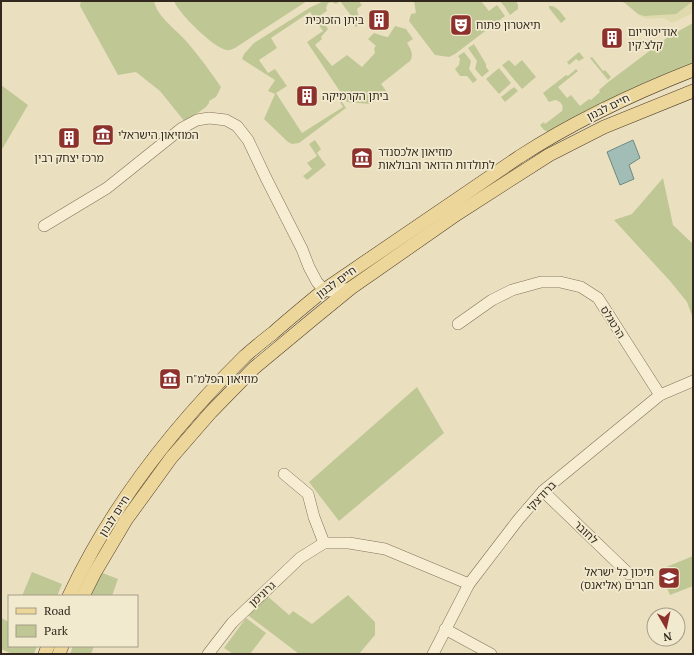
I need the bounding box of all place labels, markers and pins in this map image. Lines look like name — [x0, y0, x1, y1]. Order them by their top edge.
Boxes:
building icon: ביתן הזכוכית — [366, 7, 392, 33]
theatre icon: תיאטרון פתוח — [448, 12, 474, 38]
place label: ביתן הזכוכית — [305, 13, 364, 27]
place label: תיאטרון פתוח — [476, 18, 541, 32]
building icon: אודיטוריום קלצ'קין — [599, 25, 625, 51]
place label: אודיטוריום קלצ'קין — [628, 25, 677, 52]
building icon: ביתן הקרמיקה — [294, 83, 320, 109]
place label: ביתן הקרמיקה — [322, 89, 389, 103]
museum icon: המוזיאון הישראלי — [90, 122, 116, 148]
building icon: מרכז יצחק רבין — [56, 125, 82, 151]
place label: המוזיאון הישראלי — [118, 128, 199, 142]
museum icon: מוזיאון אלכסנדר לתולדות הדואר והבולאות — [349, 145, 375, 171]
place label: מוזיאון אלכסנדר לתולדות הדואר והבולאות — [378, 145, 495, 172]
place label: מרכז יצחק רבין — [34, 151, 104, 165]
museum icon: מוזיאון הפלמ"ח — [157, 366, 183, 392]
place label: מוזיאון הפלמ"ח — [186, 372, 258, 386]
place label: תיכון כל ישראל חברים (אליאנס) — [580, 565, 654, 592]
school or university icon: תיכון כל ישראל חברים (אליאנס) — [656, 565, 682, 591]

